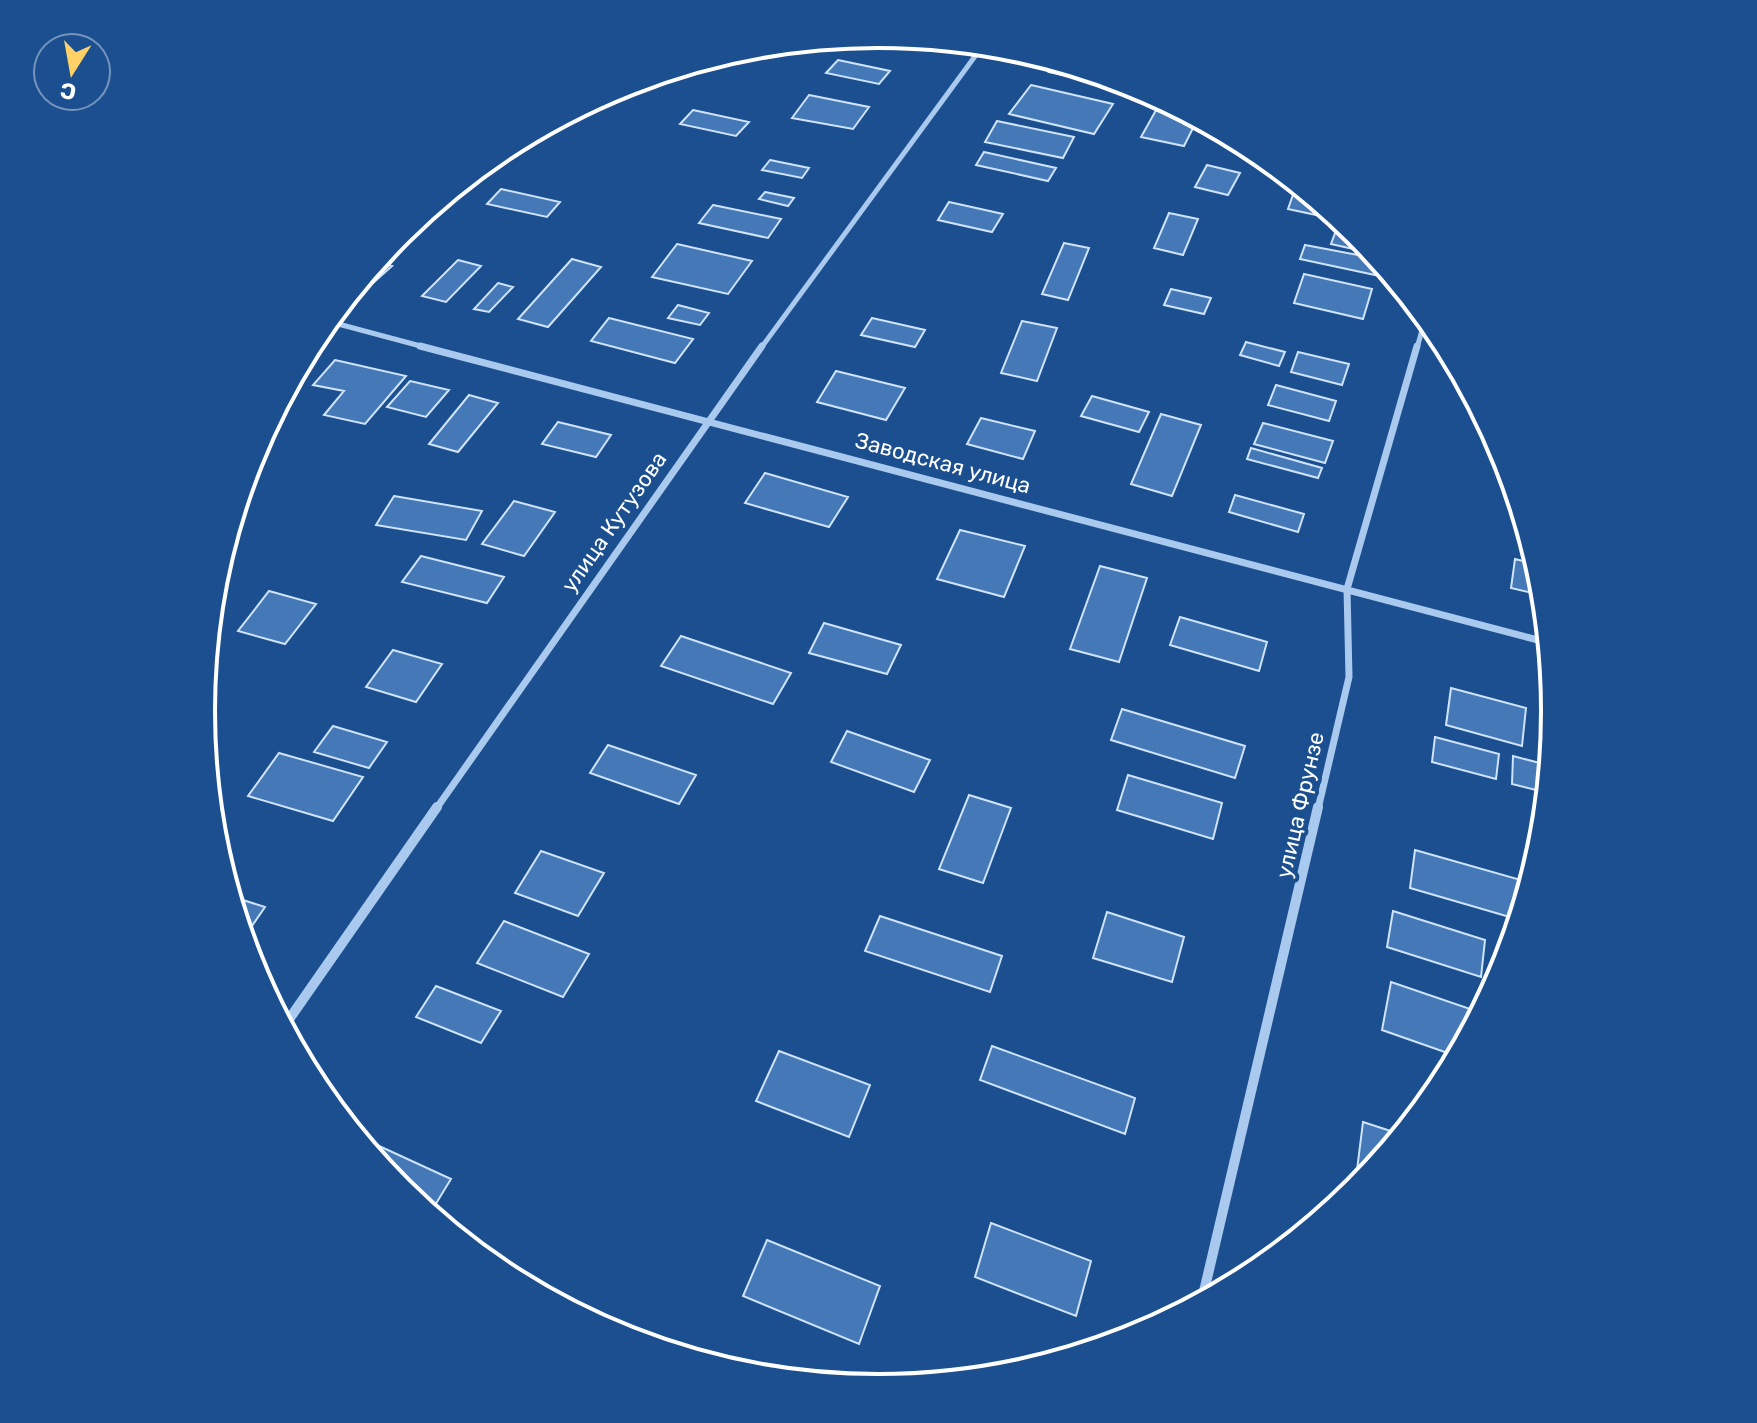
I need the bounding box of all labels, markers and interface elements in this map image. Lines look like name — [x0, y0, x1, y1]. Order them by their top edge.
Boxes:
north arrow — [32, 32, 112, 112]
text: С — [58, 76, 78, 106]
street label: Заводская улица — [852, 427, 1034, 499]
street label: улица Кутузова — [556, 447, 672, 597]
street label: улица Фрунзе — [1270, 729, 1330, 881]

